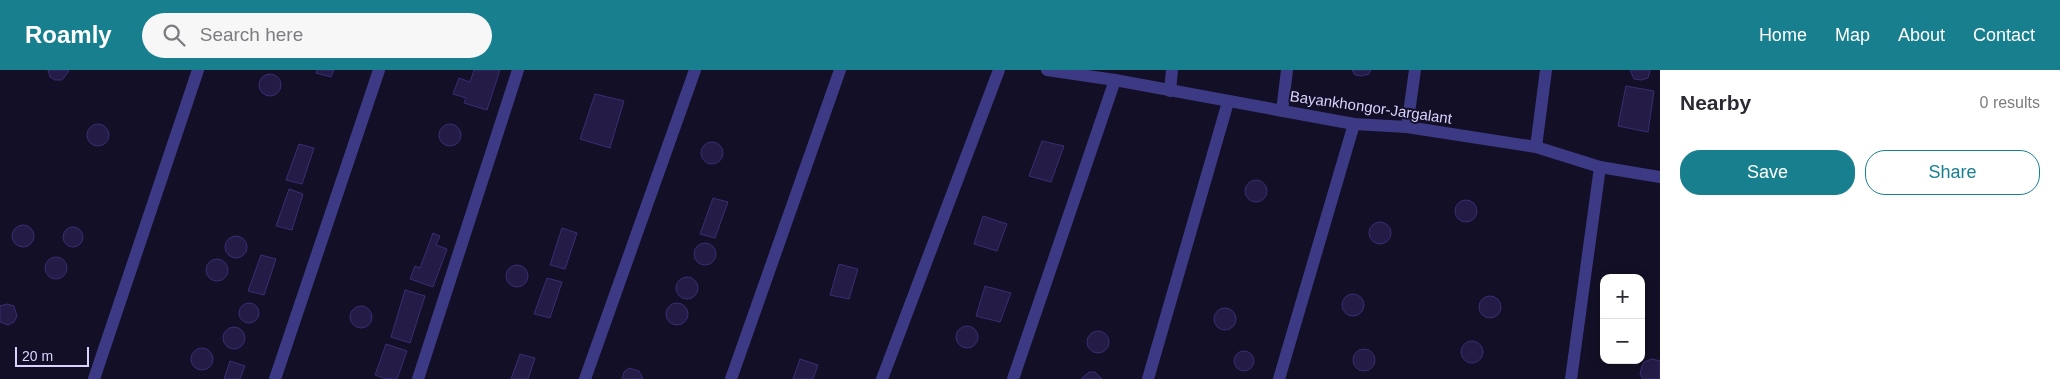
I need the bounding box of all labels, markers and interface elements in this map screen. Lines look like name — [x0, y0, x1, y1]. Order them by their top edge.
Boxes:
search box — [142, 13, 492, 58]
text: Roamly — [25, 21, 112, 48]
icon: search — [160, 21, 188, 49]
text: Search here — [200, 24, 303, 45]
text: Home — [1759, 25, 1807, 45]
text: Map — [1835, 25, 1870, 45]
text: About — [1898, 25, 1945, 45]
text: Contact — [1973, 25, 2035, 45]
street label: Bayankhongor-Jargalant — [1289, 87, 1454, 127]
text: Nearby — [1680, 91, 1751, 114]
text: 0 results — [1980, 94, 2040, 111]
button: Save — [1680, 150, 1855, 195]
button: Share — [1865, 150, 2040, 195]
map controls — [1600, 274, 1645, 364]
button: + — [1600, 274, 1645, 319]
button: − — [1600, 319, 1645, 364]
scale bar — [15, 344, 89, 367]
text: 20 m — [22, 348, 53, 364]

